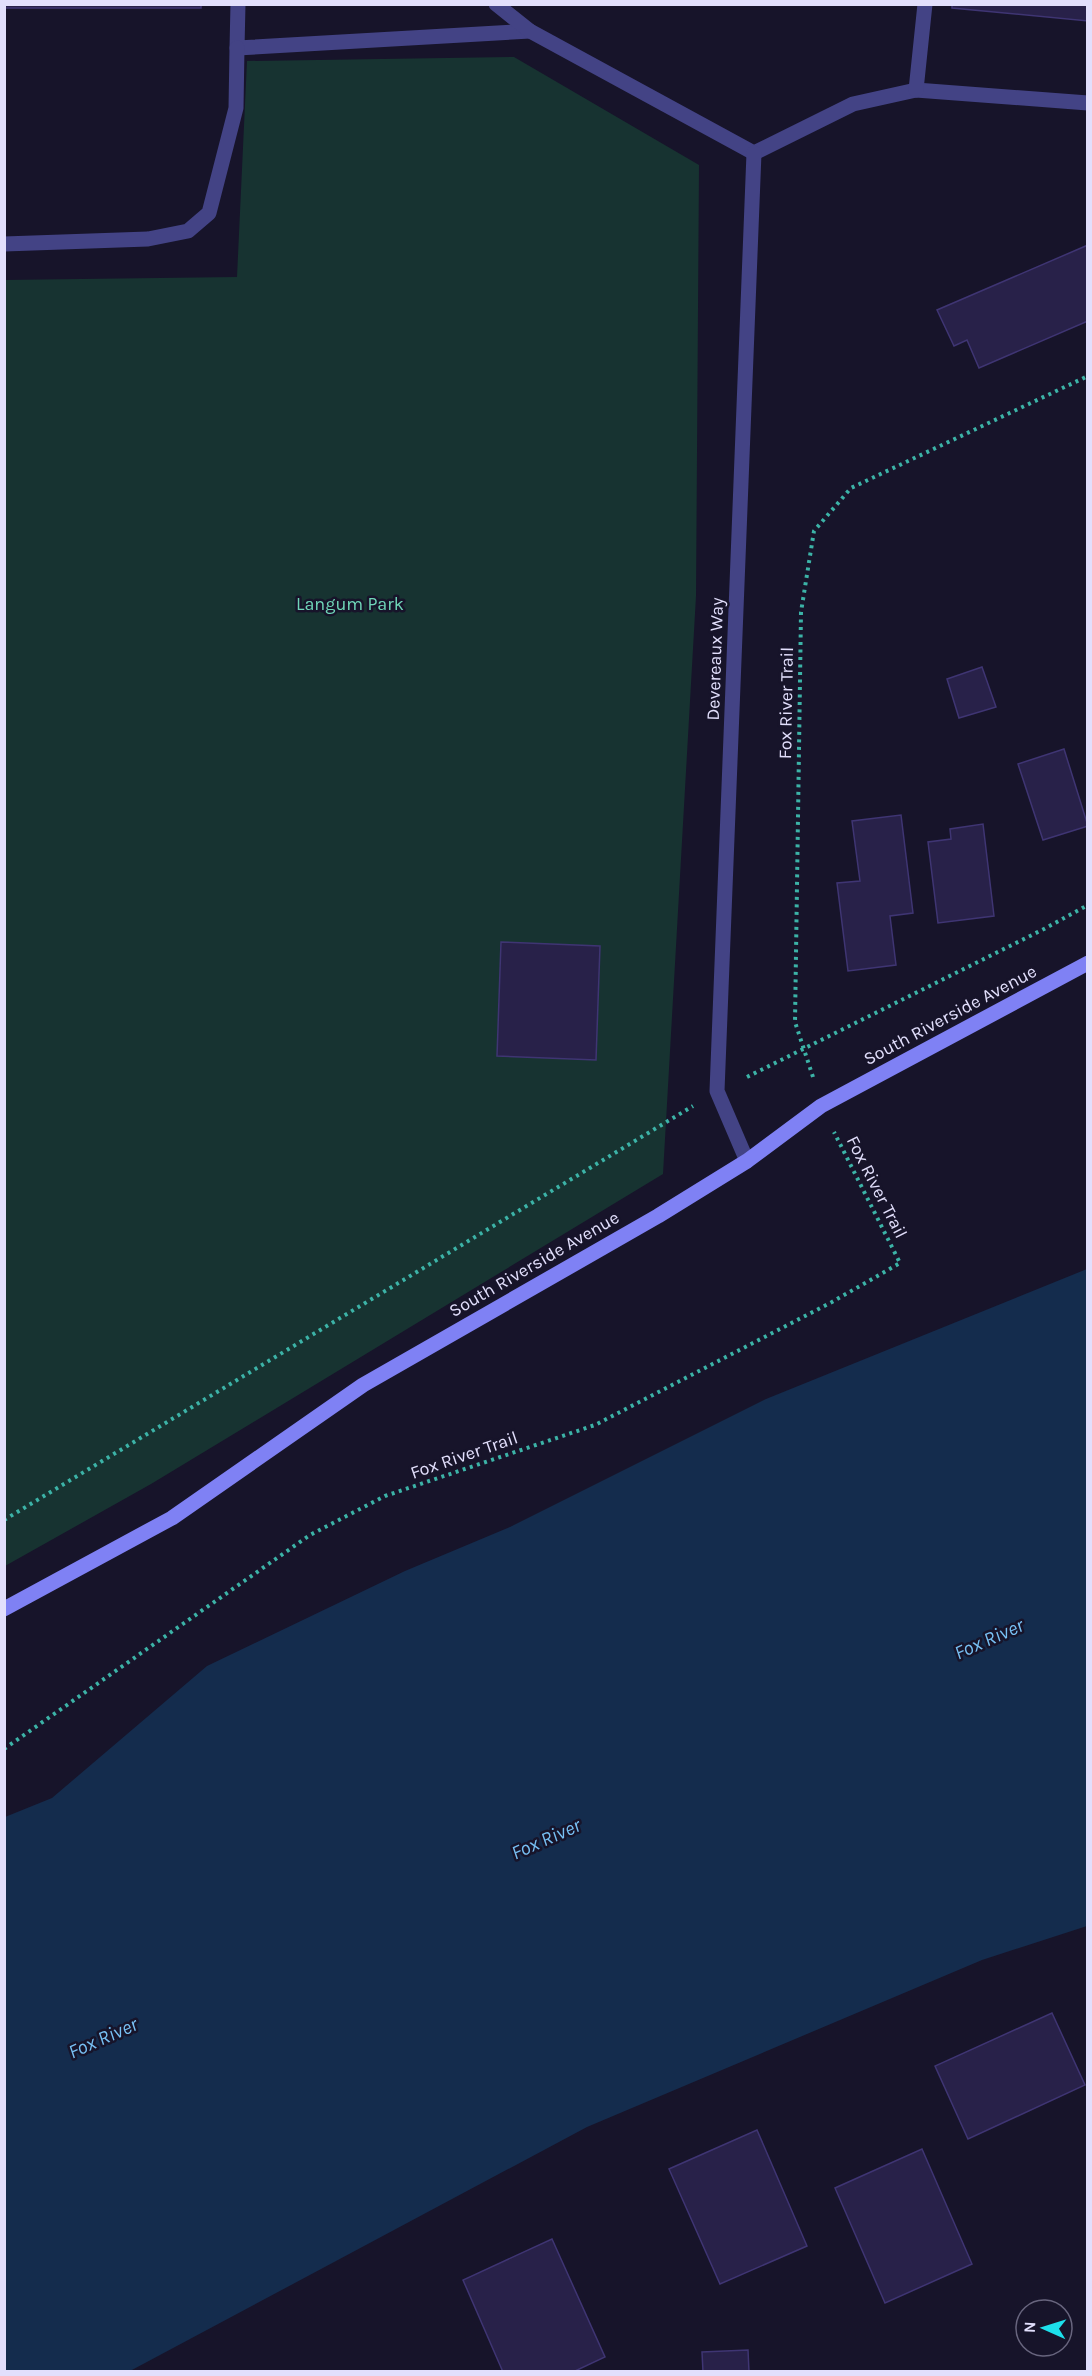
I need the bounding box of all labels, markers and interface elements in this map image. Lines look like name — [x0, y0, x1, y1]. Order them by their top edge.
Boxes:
park label: Langum Park — [296, 593, 404, 615]
street label: Devereaux Way — [702, 596, 728, 721]
street label: Fox River Trail — [774, 647, 798, 759]
street label: South Riverside Avenue — [860, 960, 1040, 1070]
street label: Fox River Trail — [842, 1132, 912, 1242]
street label: South Riverside Avenue — [445, 1206, 623, 1322]
street label: Fox River Trail — [407, 1426, 521, 1484]
water label: Fox River — [951, 1613, 1028, 1665]
water label: Fox River — [508, 1813, 585, 1865]
water label: Fox River — [65, 2012, 142, 2064]
north arrow — [1014, 2298, 1074, 2358]
text: N — [1020, 2321, 1039, 2333]

